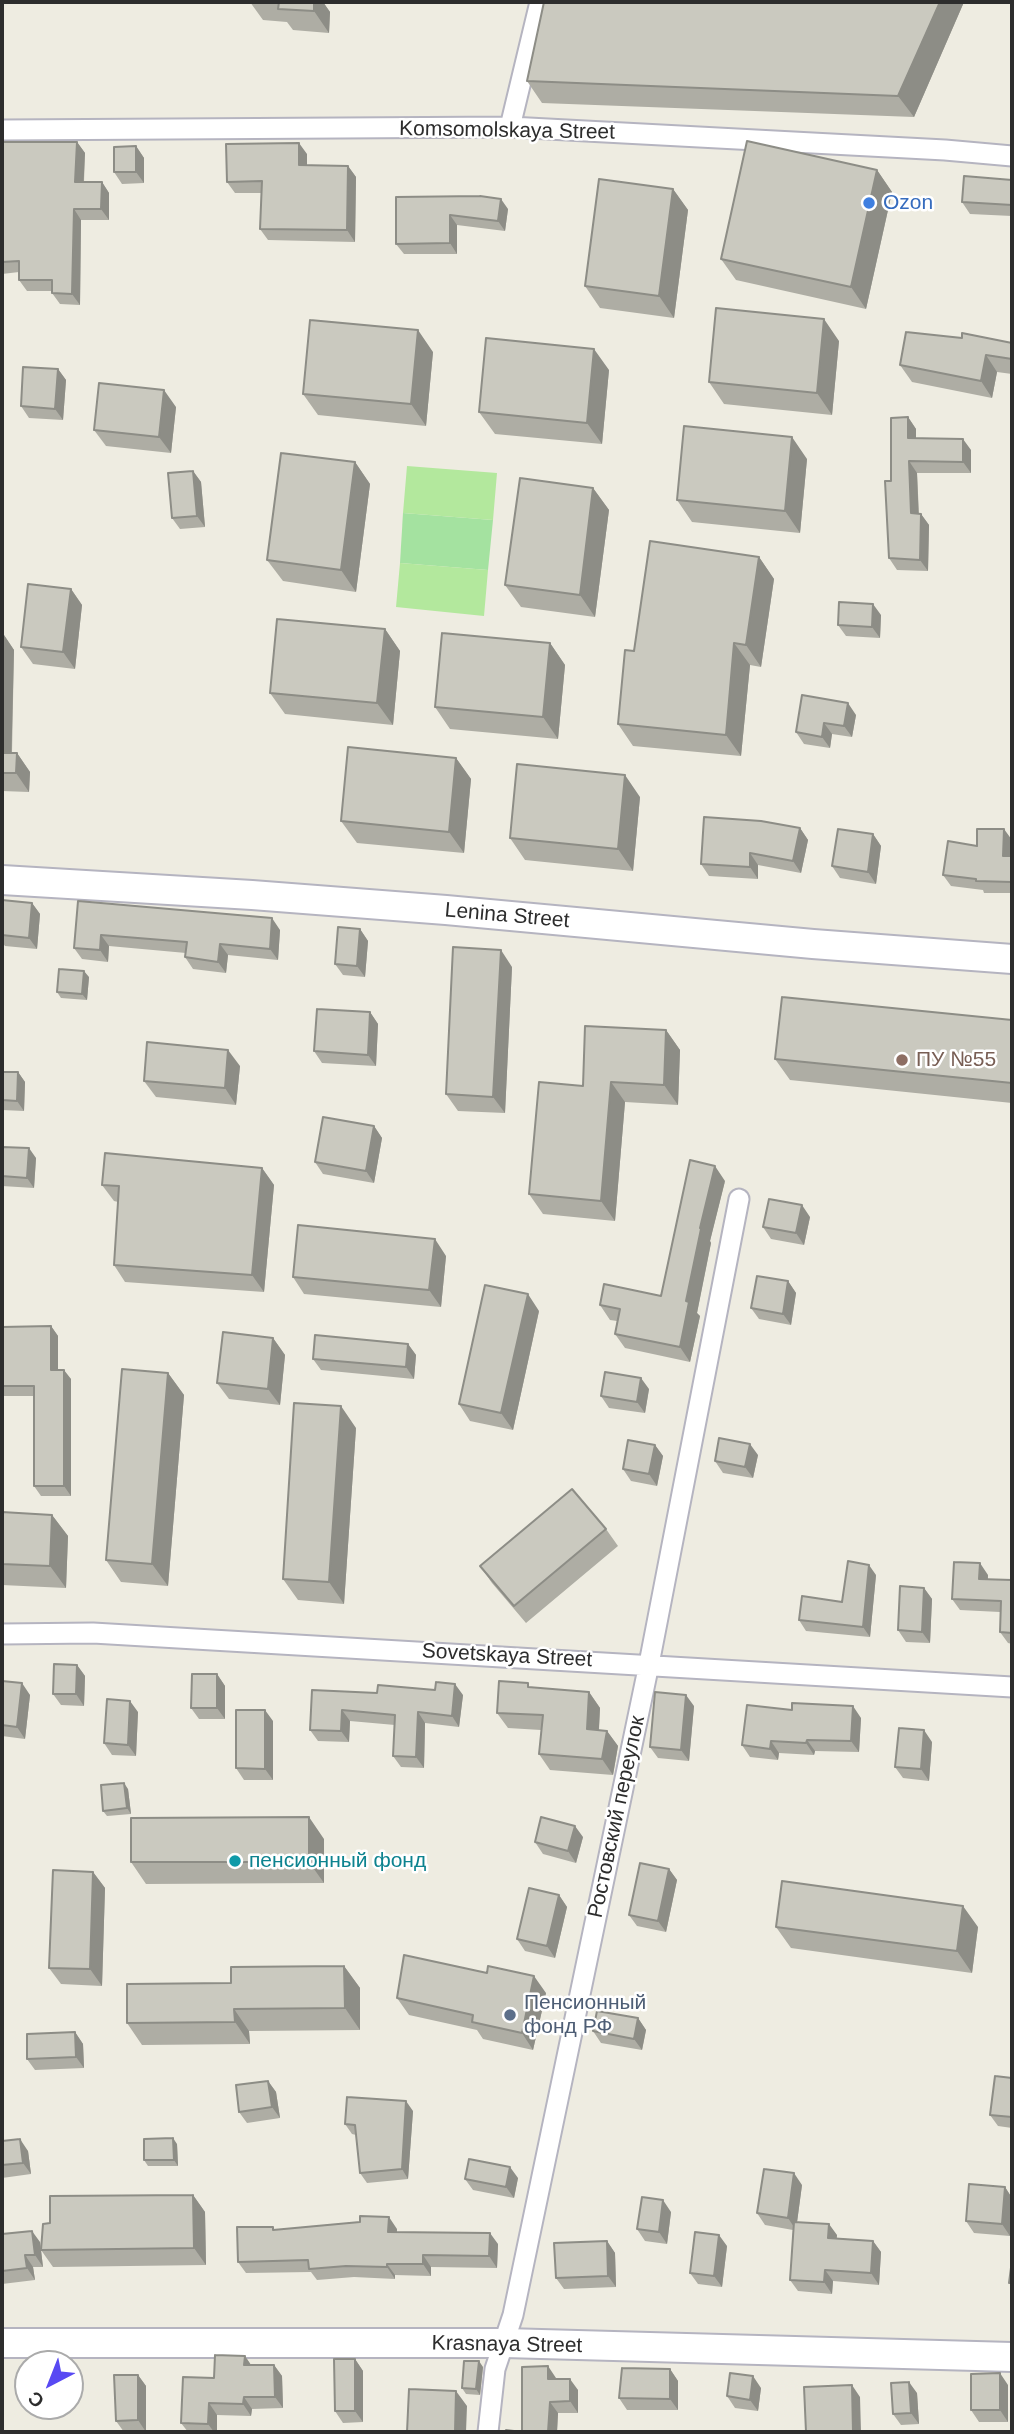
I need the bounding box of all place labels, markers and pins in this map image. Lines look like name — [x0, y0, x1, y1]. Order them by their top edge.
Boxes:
place label: Ozon — [883, 190, 933, 216]
marker: Ozon — [861, 195, 877, 211]
place label: ПУ №55 — [916, 1047, 996, 1073]
marker: ПУ №55 — [894, 1052, 910, 1068]
place label: пенсионный фонд — [249, 1848, 426, 1874]
marker: пенсионный фонд — [227, 1853, 243, 1869]
place label: Пенсионный фонд РФ — [524, 1990, 646, 2040]
marker: Пенсионный фонд РФ — [502, 2007, 518, 2023]

